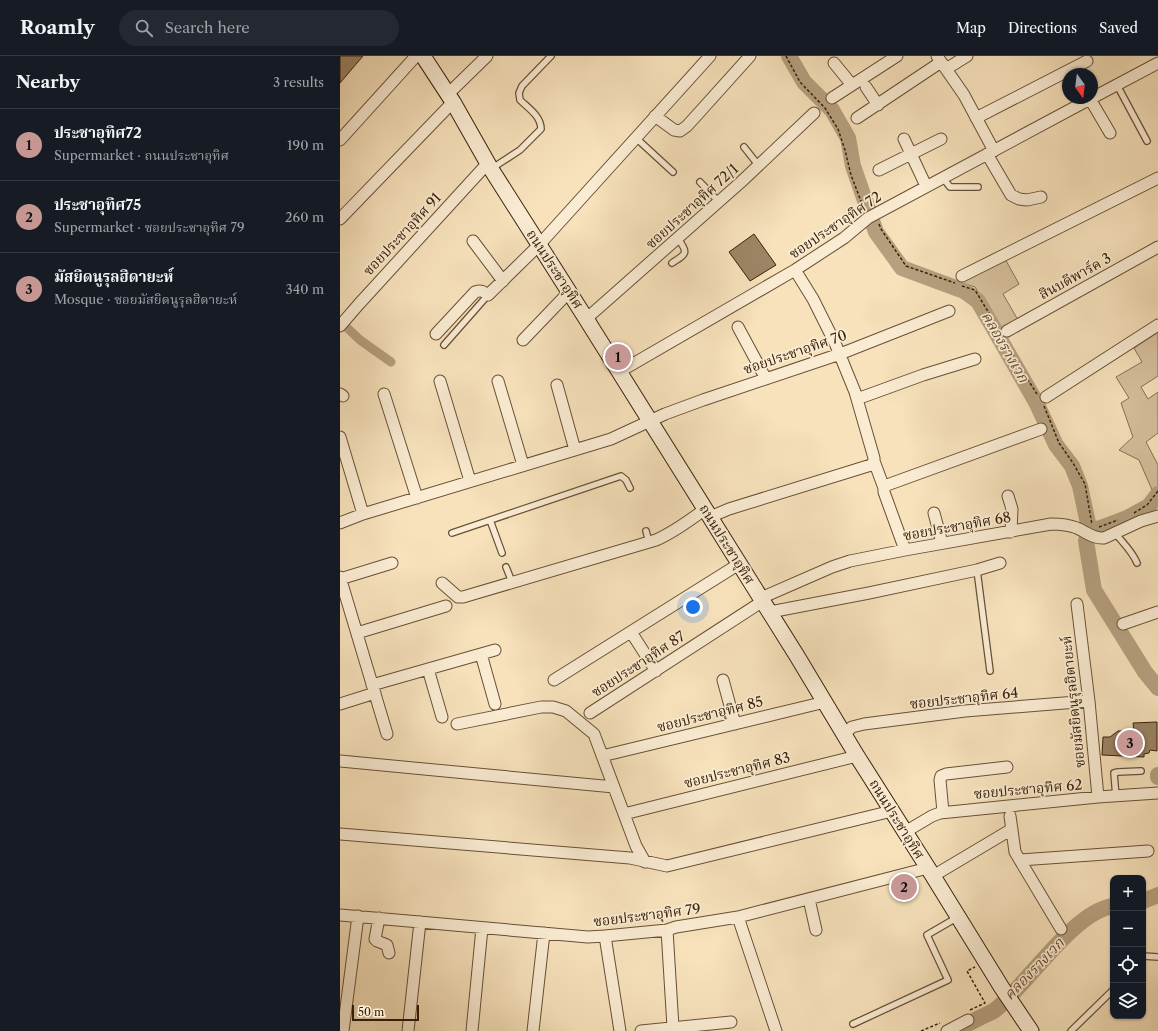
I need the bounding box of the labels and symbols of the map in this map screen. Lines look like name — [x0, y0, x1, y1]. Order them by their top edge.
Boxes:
north arrow — [1062, 68, 1098, 104]
street label: ซอยประชาอุทิศ 72/1 — [642, 160, 742, 252]
street label: ซอยประชาอุทิศ 72 — [785, 187, 885, 263]
street label: ซอยประชาอุทิศ 91 — [359, 189, 445, 279]
street label: ถนนประชาอุทิศ — [523, 226, 587, 312]
street label: สินบดีพาร์ค 3 — [1036, 249, 1114, 303]
water label: คลองรางเวก — [977, 308, 1034, 386]
street label: ซอยประชาอุทิศ 70 — [741, 326, 849, 378]
pin: 1 — [605, 342, 631, 372]
street label: ถนนประชาอุทิศ — [695, 501, 759, 587]
street label: ซอยประชาอุทิศ 68 — [902, 508, 1012, 544]
your location — [683, 597, 703, 617]
street label: ซอยประชาอุทิศ 87 — [588, 627, 688, 701]
street label: ซอยมัสยิดนูรุลฮิดายะห์ — [1057, 635, 1089, 769]
street label: ซอยประชาอุทิศ 64 — [909, 683, 1019, 713]
street label: ซอยประชาอุทิศ 85 — [655, 692, 765, 736]
pin: 3 — [1117, 728, 1143, 758]
street label: ซอยประชาอุทิศ 83 — [682, 748, 792, 792]
street label: ซอยประชาอุทิศ 62 — [973, 775, 1083, 803]
street label: ถนนประชาอุทิศ — [865, 776, 929, 862]
pin: 2 — [891, 872, 917, 902]
street label: ซอยประชาอุทิศ 79 — [592, 899, 702, 931]
water label: คลองรางเวก — [999, 933, 1069, 1004]
scale bar — [352, 1003, 419, 1022]

